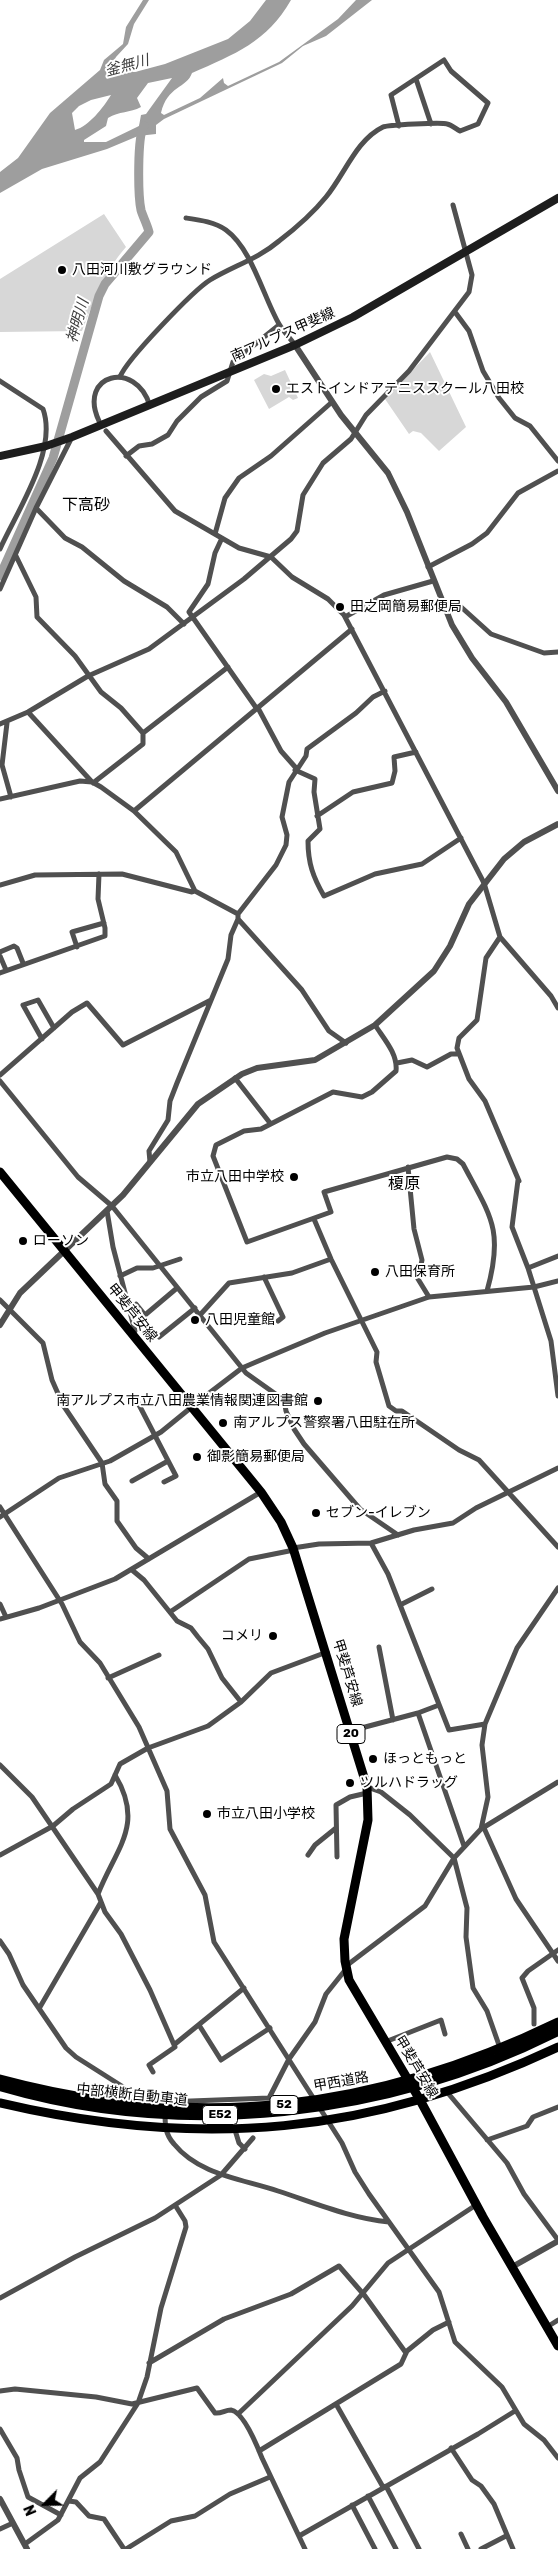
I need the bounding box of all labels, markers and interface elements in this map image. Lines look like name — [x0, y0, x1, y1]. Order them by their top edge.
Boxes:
water label: 釜無川 — [103, 51, 151, 81]
place label: 八田河川敷グラウンド — [72, 262, 212, 278]
marker: 八田河川敷グラウンド — [56, 264, 68, 276]
water label: 神明川 — [63, 297, 93, 345]
street label: 南アルプス甲斐線 — [228, 305, 338, 365]
place label: エストインドアテニススクール八田校 — [286, 381, 524, 397]
marker: エストインドアテニススクール八田校 — [270, 383, 282, 395]
district label: 下高砂 — [62, 495, 110, 515]
place label: 田之岡簡易郵便局 — [350, 599, 462, 615]
marker: 田之岡簡易郵便局 — [334, 601, 346, 613]
place label: 市立八田中学校 — [186, 1169, 284, 1185]
marker: 市立八田中学校 — [288, 1171, 300, 1183]
district label: 榎原 — [388, 1174, 420, 1194]
place label: ローソン — [33, 1233, 89, 1249]
marker: ローソン — [17, 1235, 29, 1247]
place label: 八田保育所 — [385, 1264, 455, 1280]
marker: 八田保育所 — [369, 1266, 381, 1278]
street label: 甲斐芦安線 — [103, 1281, 161, 1345]
place label: 八田児童館 — [205, 1312, 275, 1328]
marker: 八田児童館 — [189, 1314, 201, 1326]
place label: 南アルプス市立八田農業情報関連図書館 — [56, 1393, 308, 1409]
marker: 南アルプス市立八田農業情報関連図書館 — [312, 1395, 324, 1407]
place label: 南アルプス警察署八田駐在所 — [233, 1415, 415, 1431]
marker: 南アルプス警察署八田駐在所 — [217, 1417, 229, 1429]
place label: 御影簡易郵便局 — [207, 1449, 305, 1465]
marker: 御影簡易郵便局 — [191, 1451, 203, 1463]
place label: セブン-イレブン — [326, 1505, 431, 1521]
marker: セブン-イレブン — [310, 1507, 322, 1519]
place label: コメリ — [221, 1628, 263, 1644]
marker: コメリ — [267, 1630, 279, 1642]
street label: 甲斐芦安線 — [329, 1637, 365, 1709]
road number: 20 — [337, 1725, 365, 1744]
place label: ほっともっと — [383, 1751, 467, 1767]
marker: ほっともっと — [367, 1753, 379, 1765]
place label: ツルハドラッグ — [360, 1775, 458, 1791]
marker: ツルハドラッグ — [344, 1777, 356, 1789]
place label: 市立八田小学校 — [217, 1806, 315, 1822]
marker: 市立八田小学校 — [201, 1808, 213, 1820]
street label: 甲斐芦安線 — [391, 2033, 441, 2101]
street label: 甲西道路 — [312, 2069, 370, 2095]
street label: 中部横断自動車道 — [75, 2081, 189, 2109]
road number: 52 — [270, 2096, 298, 2114]
road number: E52 — [202, 2106, 238, 2124]
north arrow — [20, 2479, 70, 2529]
text: N — [21, 2502, 41, 2518]

